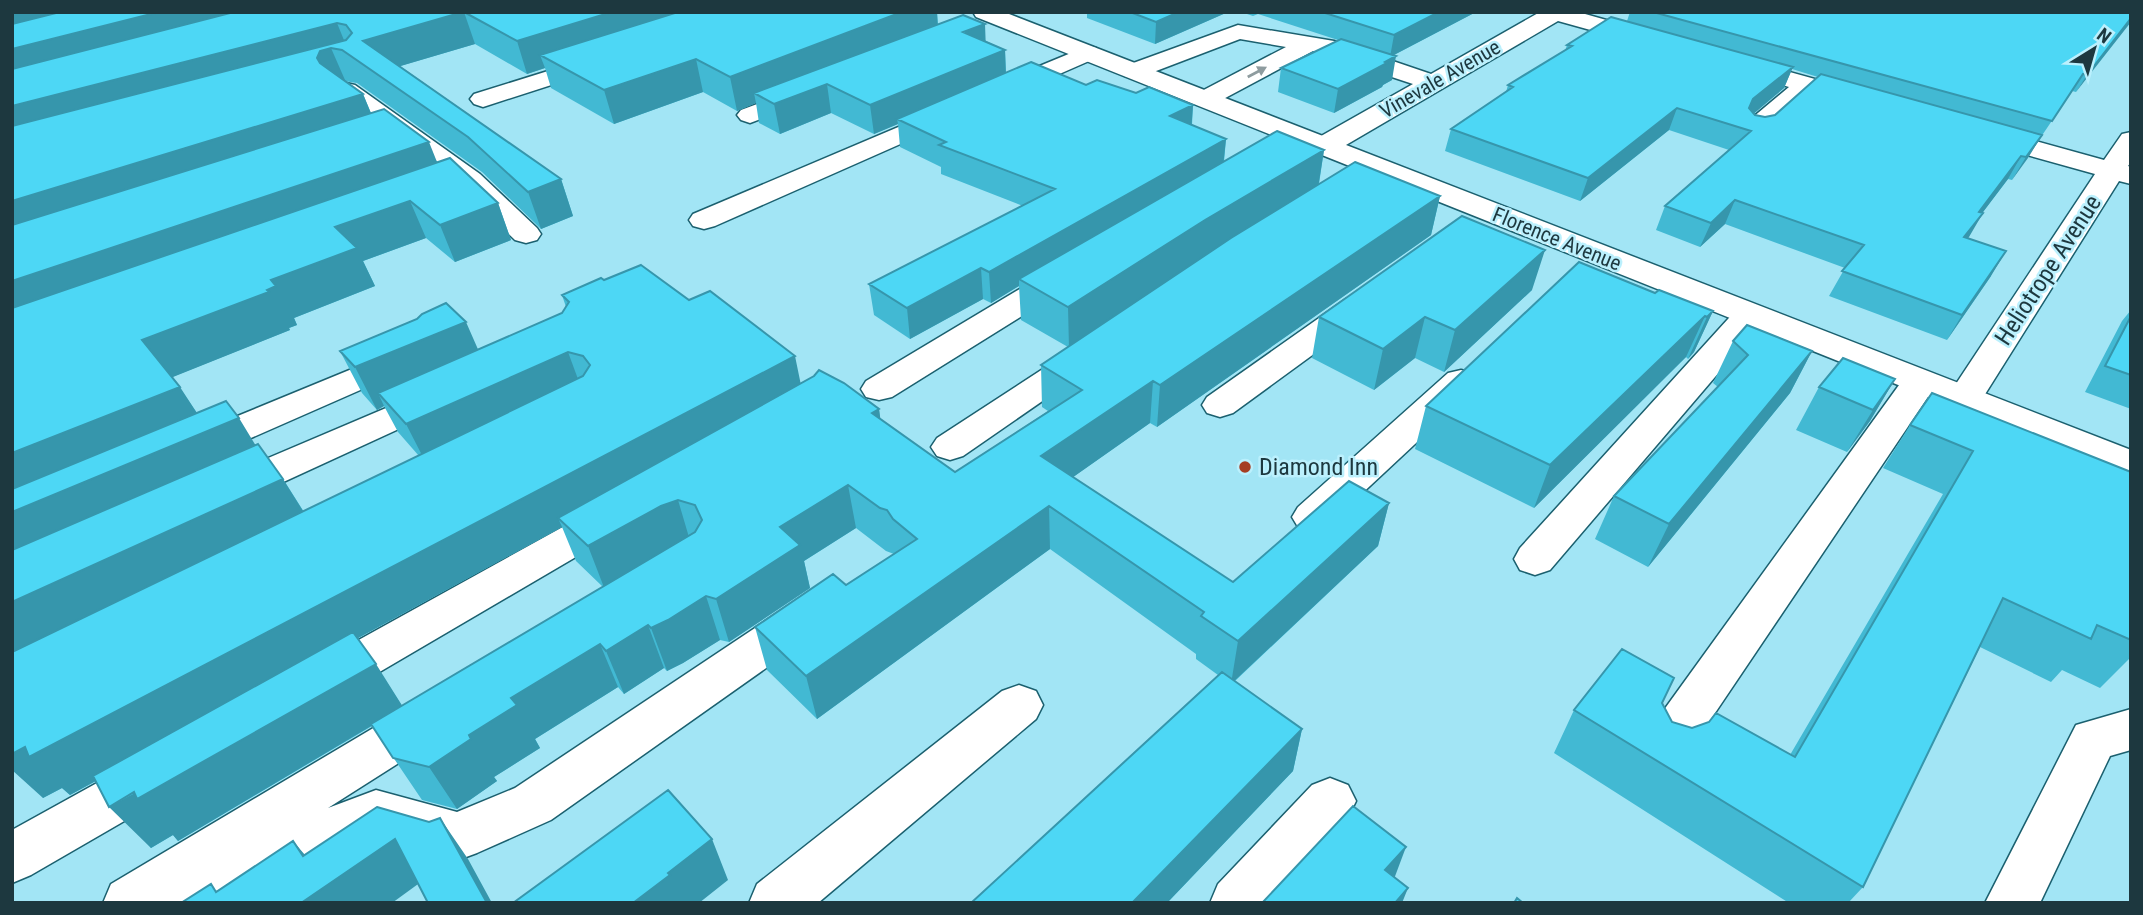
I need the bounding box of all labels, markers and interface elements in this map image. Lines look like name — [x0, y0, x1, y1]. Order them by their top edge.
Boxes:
north arrow — [2059, 14, 2129, 84]
text: N — [2092, 23, 2115, 49]
street label: Vinevale Avenue — [1375, 35, 1505, 123]
one-way arrow — [1247, 66, 1267, 78]
street label: Heliotrope Avenue — [1989, 190, 2107, 350]
street label: Florence Avenue — [1489, 202, 1625, 276]
place label: Diamond Inn — [1259, 453, 1378, 481]
marker: Diamond Inn — [1237, 459, 1253, 475]

